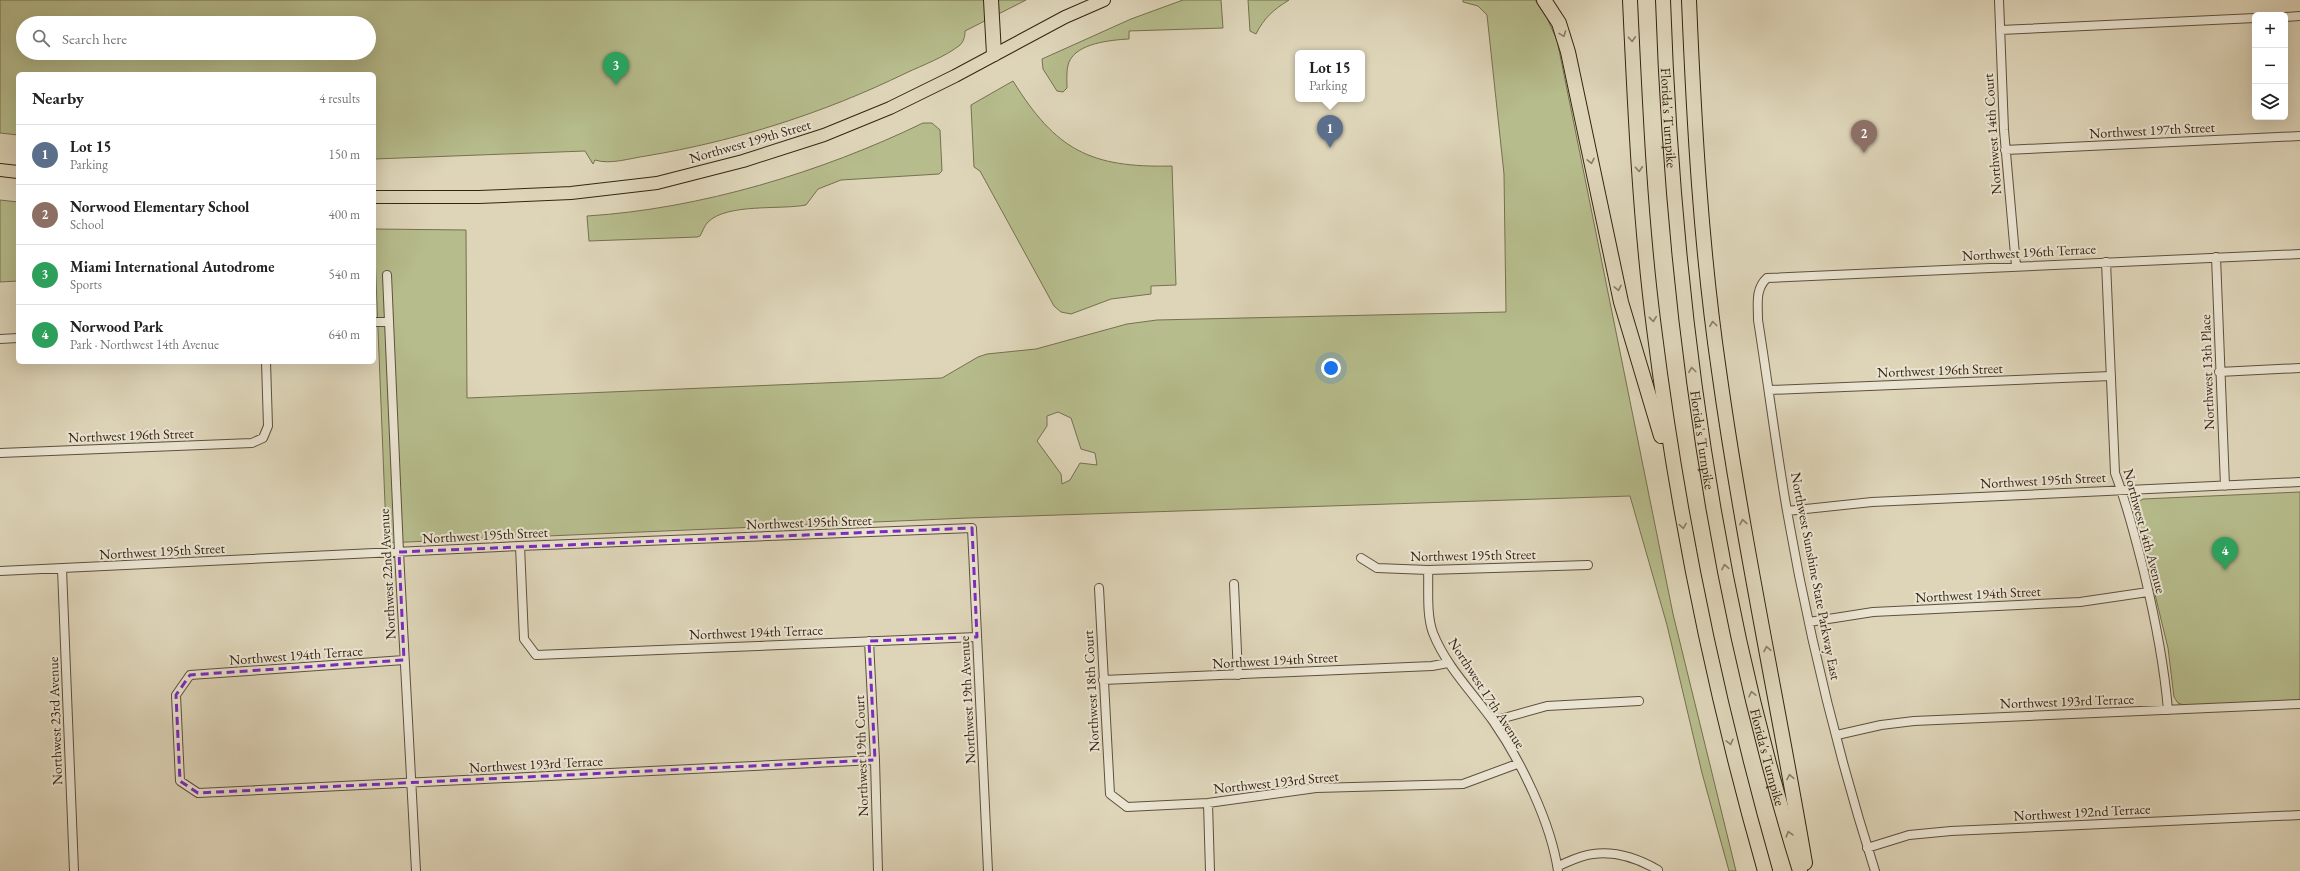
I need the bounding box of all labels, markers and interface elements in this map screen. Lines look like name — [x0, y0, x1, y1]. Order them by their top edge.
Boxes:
map controls — [2252, 12, 2288, 120]
button: + — [2252, 12, 2288, 48]
search box — [16, 16, 376, 60]
icon: search — [30, 27, 52, 49]
text: Search here — [62, 29, 127, 48]
one-way arrow — [1558, 30, 1566, 37]
one-way arrow — [1628, 36, 1636, 42]
button: − — [2252, 48, 2288, 84]
popup — [1295, 50, 1365, 102]
pin: 3 — [603, 52, 629, 85]
text: Lot 15 — [1309, 58, 1351, 77]
street label: Florida's Turnpike — [1657, 67, 1681, 169]
street label: Northwest 14th Court — [1979, 72, 2005, 195]
text: Parking — [1309, 77, 1347, 94]
button: layers — [2252, 84, 2288, 120]
text: Nearby — [32, 87, 84, 109]
text: 4 results — [319, 90, 360, 107]
street label: Northwest 199th Street — [687, 115, 813, 167]
pin: 1 — [1317, 115, 1343, 148]
street label: Northwest 197th Street — [2089, 118, 2216, 142]
pin: 2 — [1851, 120, 1877, 153]
text: Lot 15 — [70, 137, 112, 156]
text: 1 — [42, 146, 48, 163]
text: 150 m — [329, 146, 360, 163]
text: Parking — [70, 156, 108, 173]
one-way arrow — [1587, 158, 1595, 164]
one-way arrow — [1635, 166, 1643, 172]
text: Norwood Elementary School — [70, 197, 249, 216]
text: 2 — [42, 206, 48, 223]
text: 400 m — [329, 206, 360, 223]
text: School — [70, 216, 104, 233]
street label: Northwest 196th Terrace — [1962, 239, 2097, 264]
text: Miami International Autodrome — [70, 257, 274, 276]
text: 3 — [42, 266, 48, 283]
text: 540 m — [329, 266, 360, 283]
text: Sports — [70, 276, 102, 293]
one-way arrow — [1613, 285, 1621, 291]
street label: Northwest 13th Place — [2196, 313, 2218, 430]
one-way arrow — [1648, 316, 1657, 322]
text: Norwood Park — [70, 317, 163, 336]
one-way arrow — [1708, 321, 1717, 327]
text: 4 — [42, 326, 48, 343]
text: 640 m — [329, 326, 360, 343]
text: Park · Northwest 14th Avenue — [70, 336, 219, 353]
your location — [1321, 358, 1341, 378]
street label: Northwest 196th Street — [1877, 359, 2004, 381]
one-way arrow — [1688, 367, 1697, 373]
street label: Florida's Turnpike — [1686, 389, 1719, 491]
street label: Northwest 196th Street — [68, 424, 195, 446]
street label: Northwest 14th Avenue — [2120, 467, 2170, 596]
street label: Northwest 195th Street — [1980, 468, 2107, 492]
street label: Northwest Sunshine State Parkway East — [1787, 471, 1845, 682]
street label: Northwest 22nd Avenue — [375, 507, 399, 640]
street label: Northwest 195th Street — [746, 511, 873, 533]
one-way arrow — [1740, 519, 1748, 525]
street label: Northwest 195th Street — [422, 523, 549, 547]
one-way arrow — [1679, 523, 1687, 529]
pin: 4 — [2212, 537, 2238, 570]
street label: Northwest 195th Street — [99, 539, 226, 563]
street label: Northwest 195th Street — [1410, 545, 1537, 565]
one-way arrow — [1721, 564, 1729, 570]
street label: Northwest 194th Street — [1915, 582, 2042, 606]
street label: Northwest 194th Terrace — [689, 621, 824, 643]
street label: Northwest 18th Court — [1079, 629, 1103, 752]
street label: Northwest 17th Avenue — [1444, 634, 1530, 752]
street label: Northwest 19th Avenue — [955, 635, 979, 765]
street label: Northwest 194th Terrace — [228, 641, 364, 669]
one-way arrow — [1763, 646, 1772, 653]
street label: Northwest 194th Street — [1212, 648, 1339, 672]
street label: Northwest 23rd Avenue — [44, 656, 66, 786]
street label: Northwest 193rd Terrace — [2000, 690, 2135, 712]
one-way arrow — [1749, 691, 1757, 698]
street label: Northwest 19th Court — [850, 694, 872, 817]
street label: Florida's Turnpike — [1746, 707, 1789, 808]
one-way arrow — [1725, 739, 1734, 746]
street label: Northwest 193rd Terrace — [468, 751, 604, 777]
street label: Northwest 193rd Street — [1212, 766, 1340, 798]
one-way arrow — [1786, 774, 1795, 781]
street label: Northwest 192nd Terrace — [2013, 799, 2151, 825]
one-way arrow — [1785, 830, 1794, 837]

